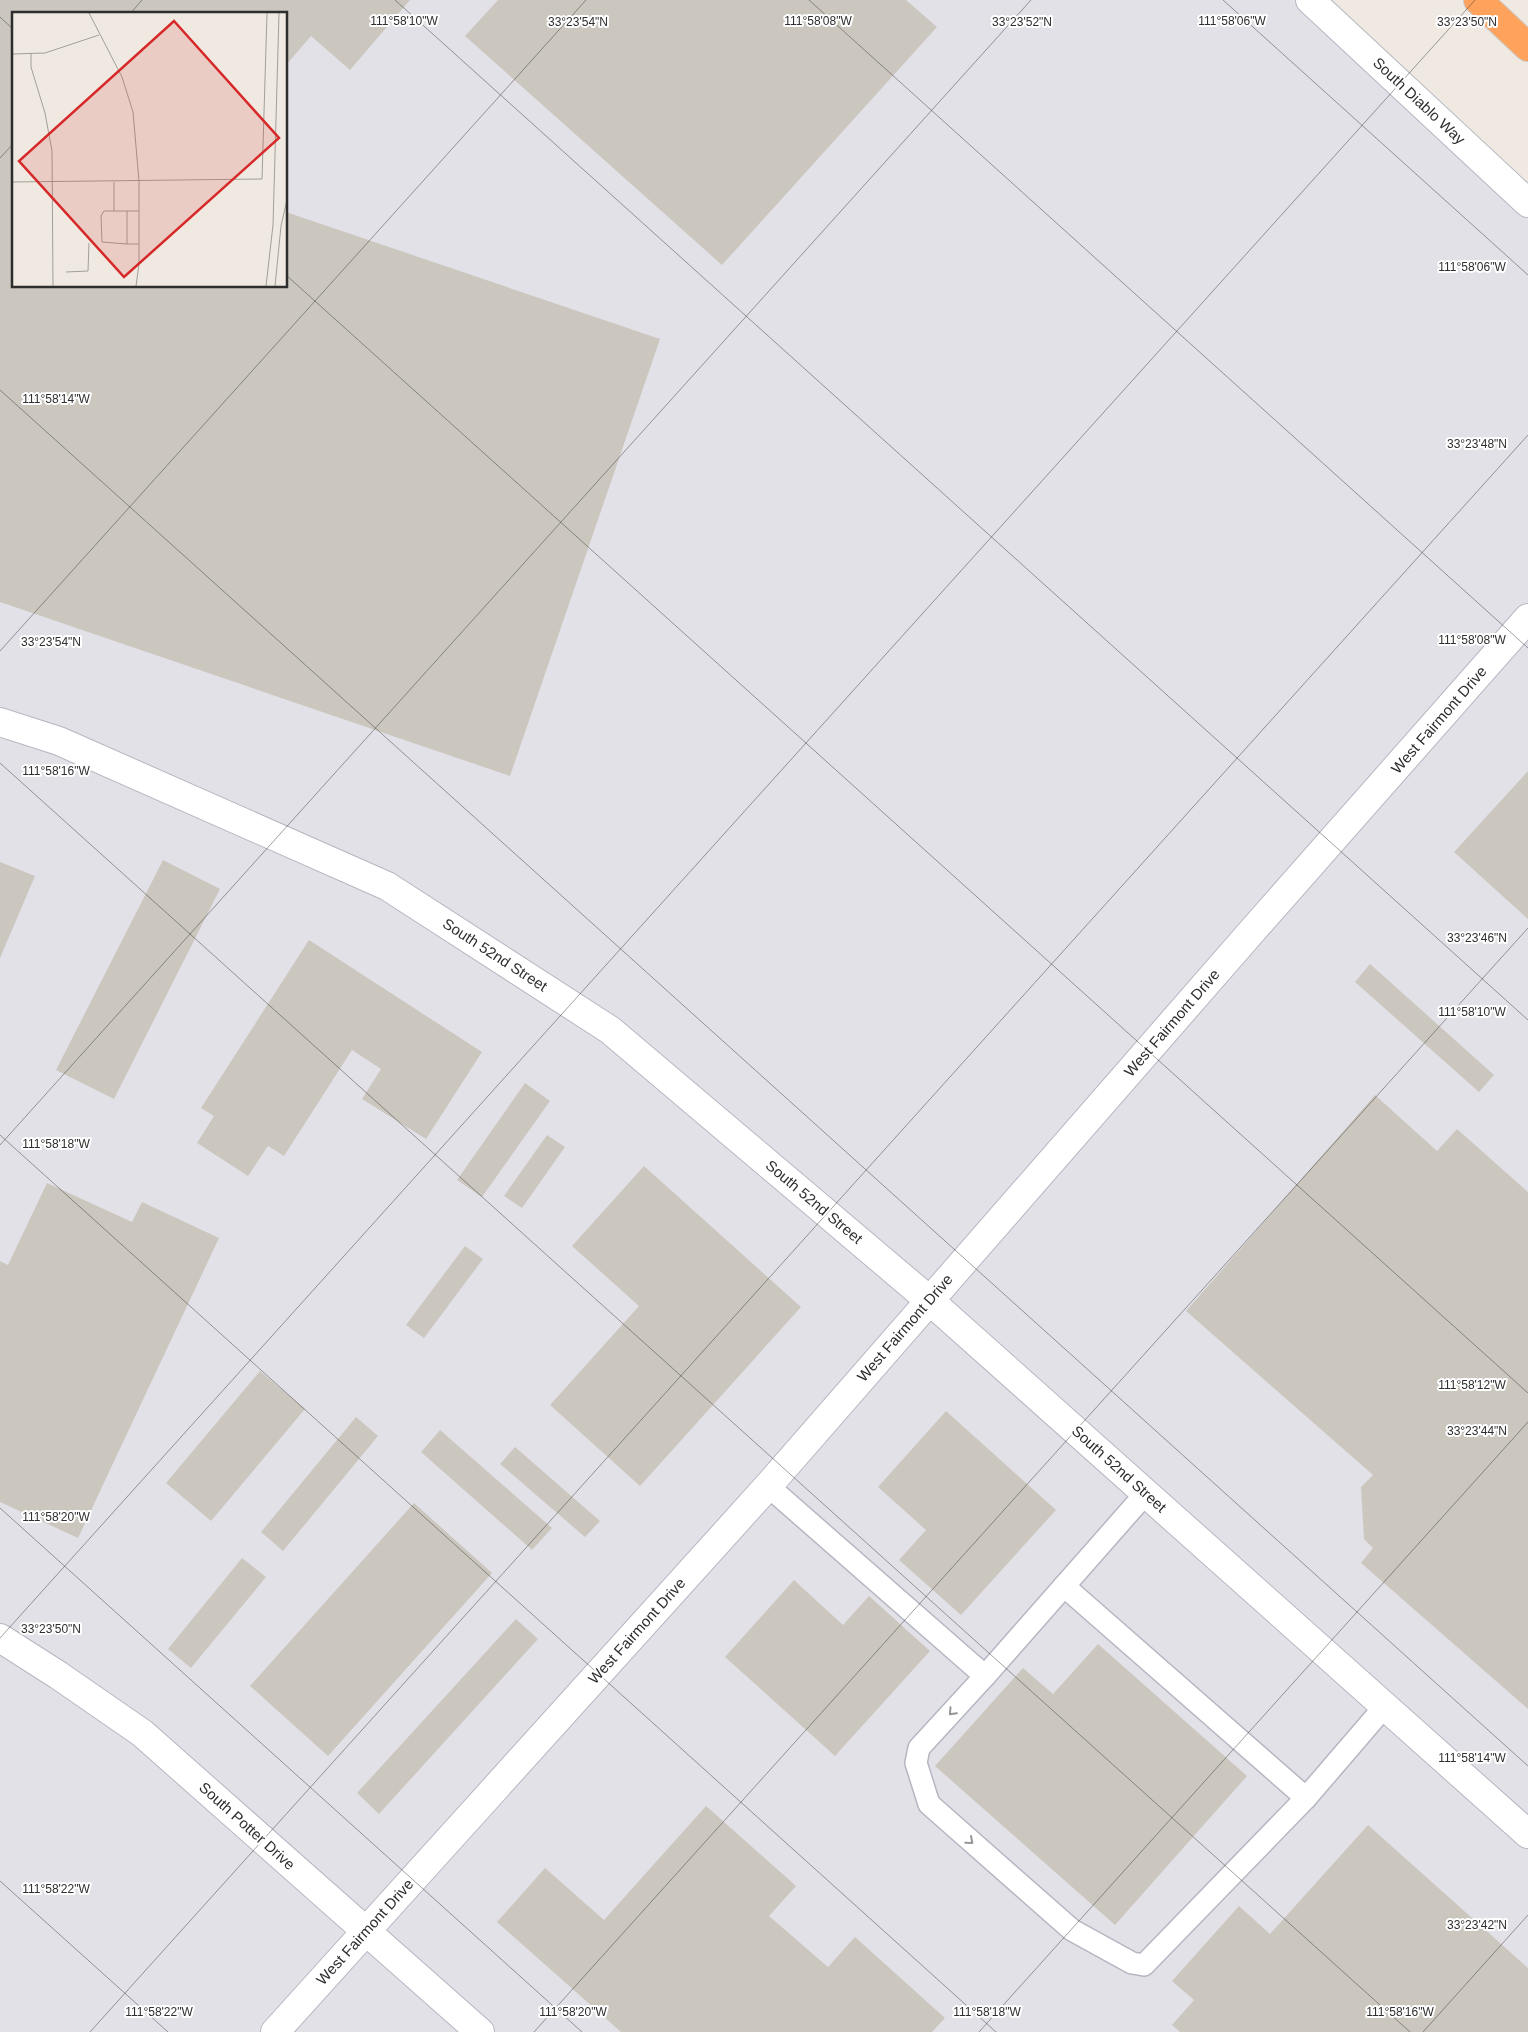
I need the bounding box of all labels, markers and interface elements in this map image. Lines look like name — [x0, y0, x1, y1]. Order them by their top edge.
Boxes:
inset map — [12, 12, 288, 288]
text: 111°58'10"W — [370, 14, 438, 28]
text: 111°58'08"W — [784, 14, 852, 28]
text: 111°58'06"W — [1198, 14, 1266, 28]
text: 33°23'54"N — [548, 15, 608, 29]
text: 33°23'52"N — [992, 15, 1052, 29]
text: 33°23'50"N — [1437, 15, 1497, 29]
street label: South Diablo Way — [1370, 54, 1469, 148]
text: 111°58'06"W — [1438, 260, 1506, 274]
text: 111°58'14"W — [22, 392, 90, 406]
text: 33°23'48"N — [1447, 437, 1507, 451]
text: 111°58'08"W — [1438, 633, 1506, 647]
text: 33°23'54"N — [21, 635, 81, 649]
street label: West Fairmont Drive — [1387, 663, 1490, 777]
text: 111°58'16"W — [22, 764, 90, 778]
street label: South 52nd Street — [440, 915, 551, 995]
text: 33°23'46"N — [1447, 931, 1507, 945]
street label: West Fairmont Drive — [1120, 966, 1223, 1080]
text: 111°58'10"W — [1438, 1005, 1506, 1019]
text: 111°58'18"W — [22, 1137, 90, 1151]
street label: South 52nd Street — [763, 1156, 867, 1248]
street label: West Fairmont Drive — [853, 1271, 956, 1385]
text: 111°58'12"W — [1438, 1378, 1506, 1392]
street label: South 52nd Street — [1069, 1422, 1171, 1516]
text: 33°23'44"N — [1447, 1424, 1507, 1438]
text: 111°58'20"W — [22, 1510, 90, 1524]
street label: West Fairmont Drive — [585, 1574, 689, 1687]
text: 33°23'50"N — [21, 1622, 81, 1636]
one-way arrow — [949, 1707, 958, 1716]
text: 111°58'14"W — [1438, 1751, 1506, 1765]
street label: South Potter Drive — [196, 1778, 299, 1873]
one-way arrow — [965, 1835, 974, 1844]
street label: West Fairmont Drive — [313, 1875, 417, 1988]
text: 111°58'22"W — [22, 1882, 90, 1896]
text: 33°23'42"N — [1447, 1918, 1507, 1932]
text: 111°58'22"W — [125, 2005, 193, 2019]
text: 111°58'20"W — [539, 2005, 607, 2019]
text: 111°58'18"W — [953, 2005, 1021, 2019]
text: 111°58'16"W — [1366, 2005, 1434, 2019]

